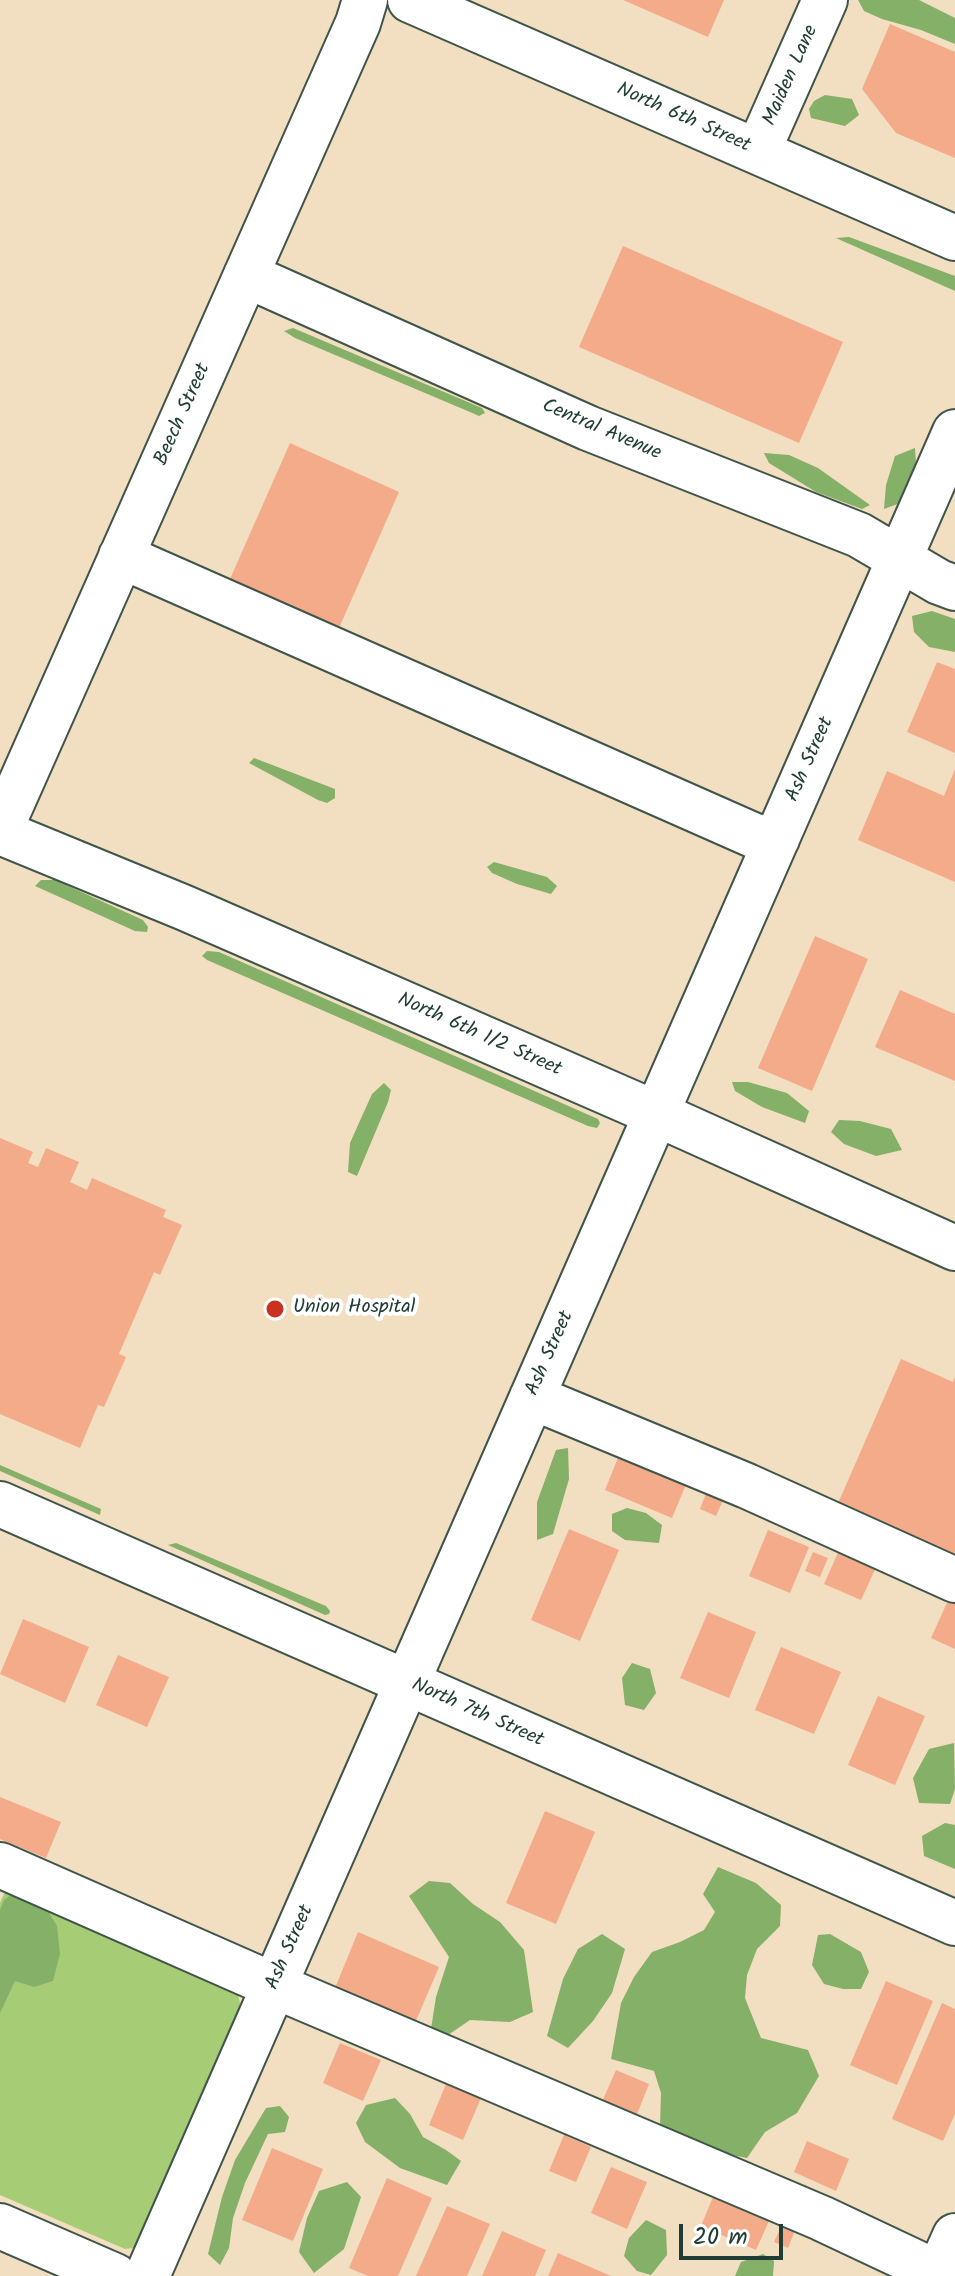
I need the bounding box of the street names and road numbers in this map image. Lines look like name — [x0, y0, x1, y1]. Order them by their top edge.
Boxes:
street label: Maiden Lane — [759, 22, 825, 130]
street label: North 6th Street — [612, 79, 754, 159]
street label: Beech Street — [151, 360, 217, 470]
street label: Central Avenue — [538, 395, 664, 467]
street label: Ash Street — [782, 714, 840, 806]
street label: North 6th 1/2 Street — [393, 989, 565, 1083]
street label: Ash Street — [522, 1308, 580, 1400]
street label: North 7th Street — [407, 1674, 547, 1754]
street label: Ash Street — [262, 1902, 320, 1994]

